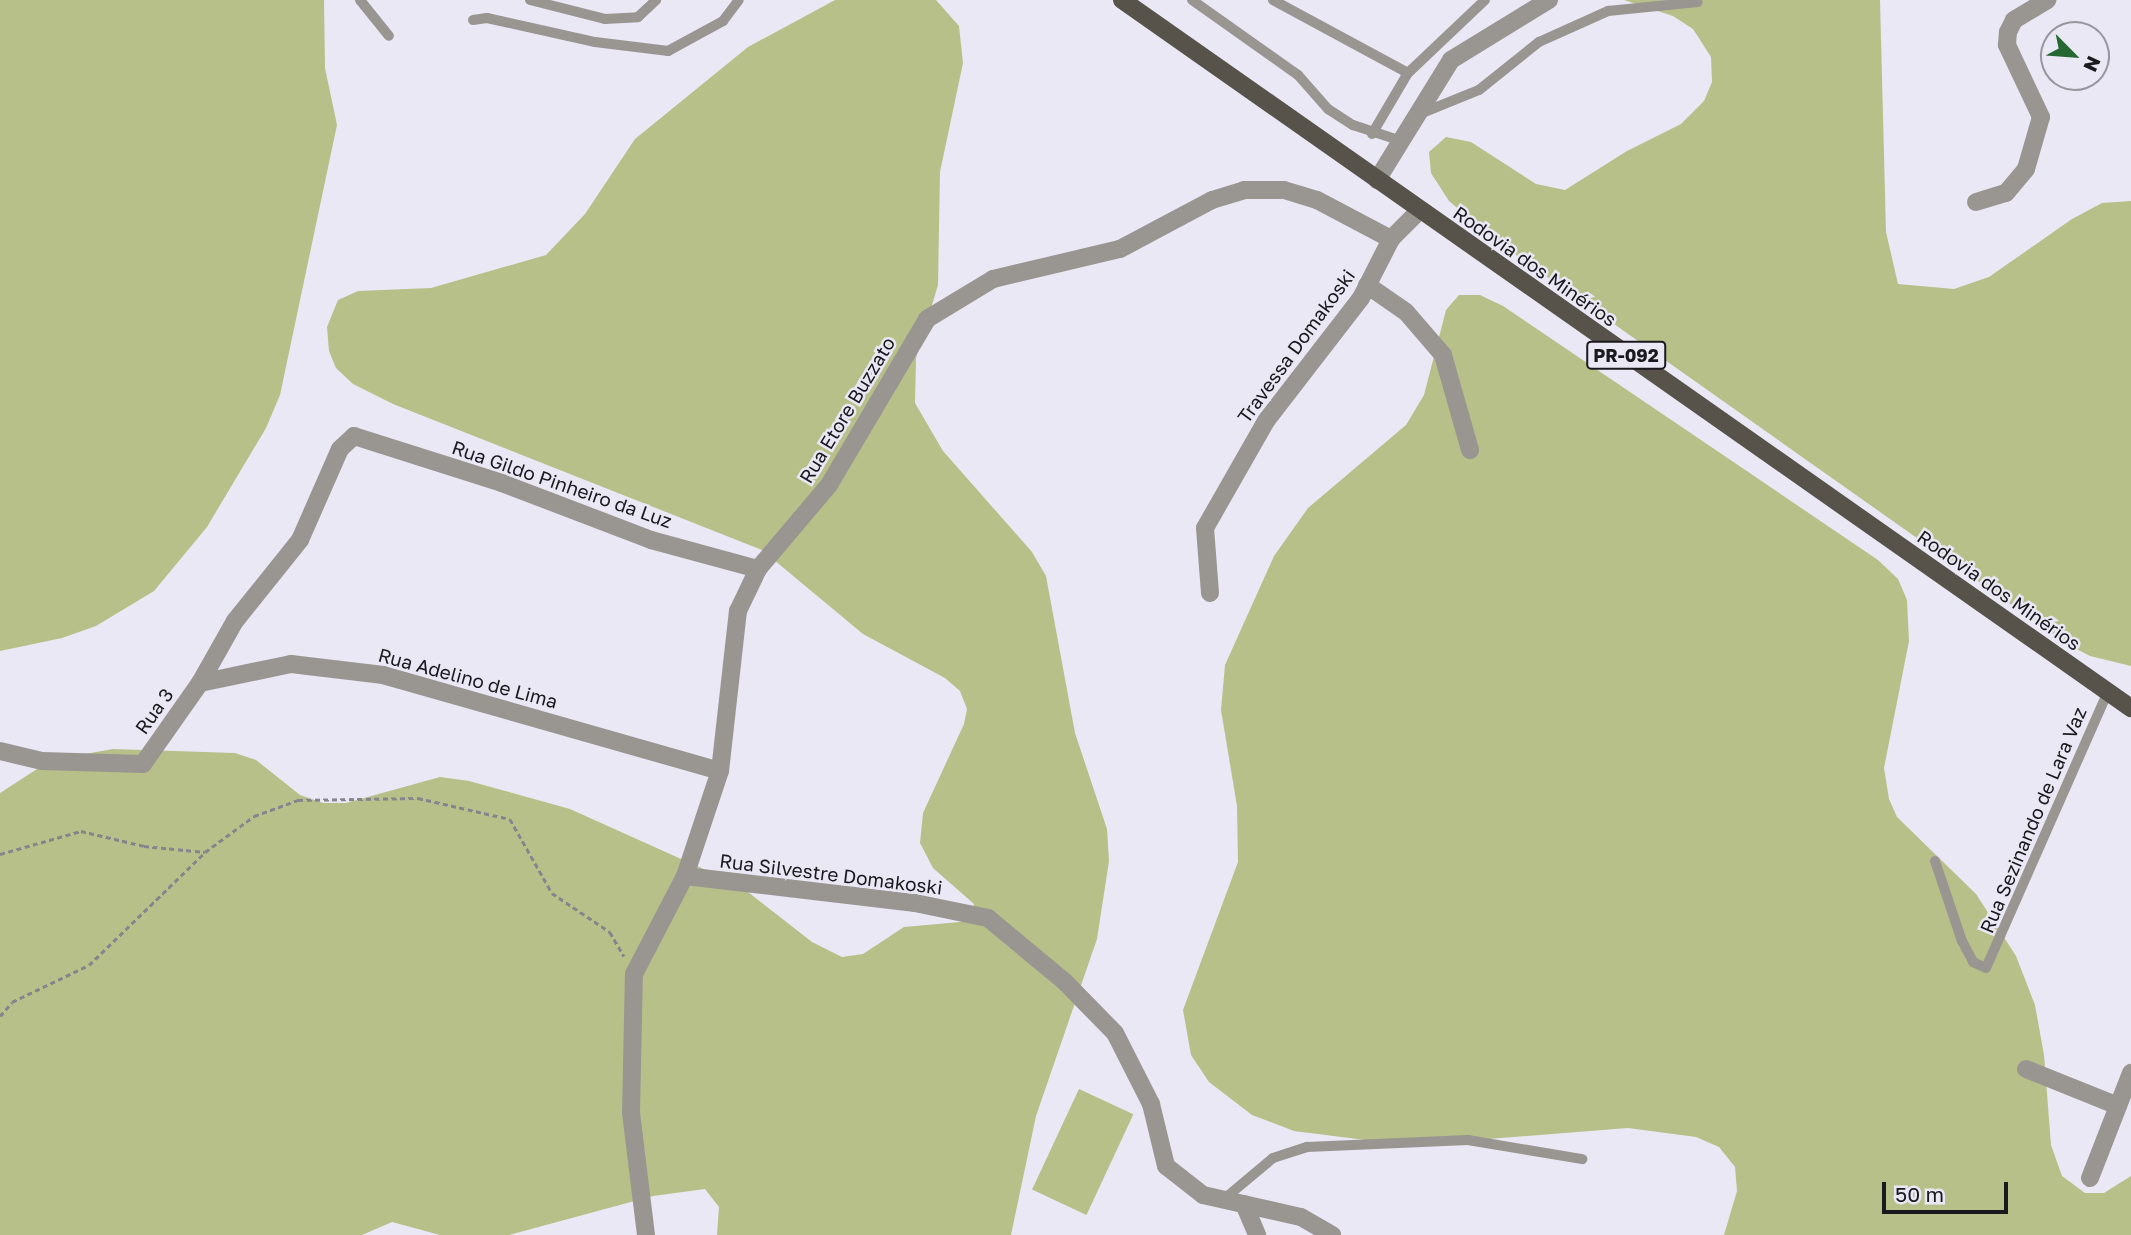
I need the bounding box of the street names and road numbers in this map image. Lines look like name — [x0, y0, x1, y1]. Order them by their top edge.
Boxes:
street label: Rodovia dos Minérios — [1449, 201, 1621, 331]
street label: Travessa Domakoski — [1233, 265, 1359, 427]
street label: Rua Etore Buzzato — [794, 333, 900, 487]
road number: PR-092 — [1586, 340, 1666, 370]
street label: Rua Gildo Pinheiro da Luz — [449, 436, 675, 532]
street label: Rodovia dos Minérios — [1913, 525, 2085, 655]
street label: Rua Adelino de Lima — [376, 643, 560, 713]
street label: Rua 3 — [130, 684, 178, 738]
street label: Rua Sezinando de Lara Vaz — [1975, 704, 2091, 936]
street label: Rua Silvestre Domakoski — [718, 849, 944, 899]

